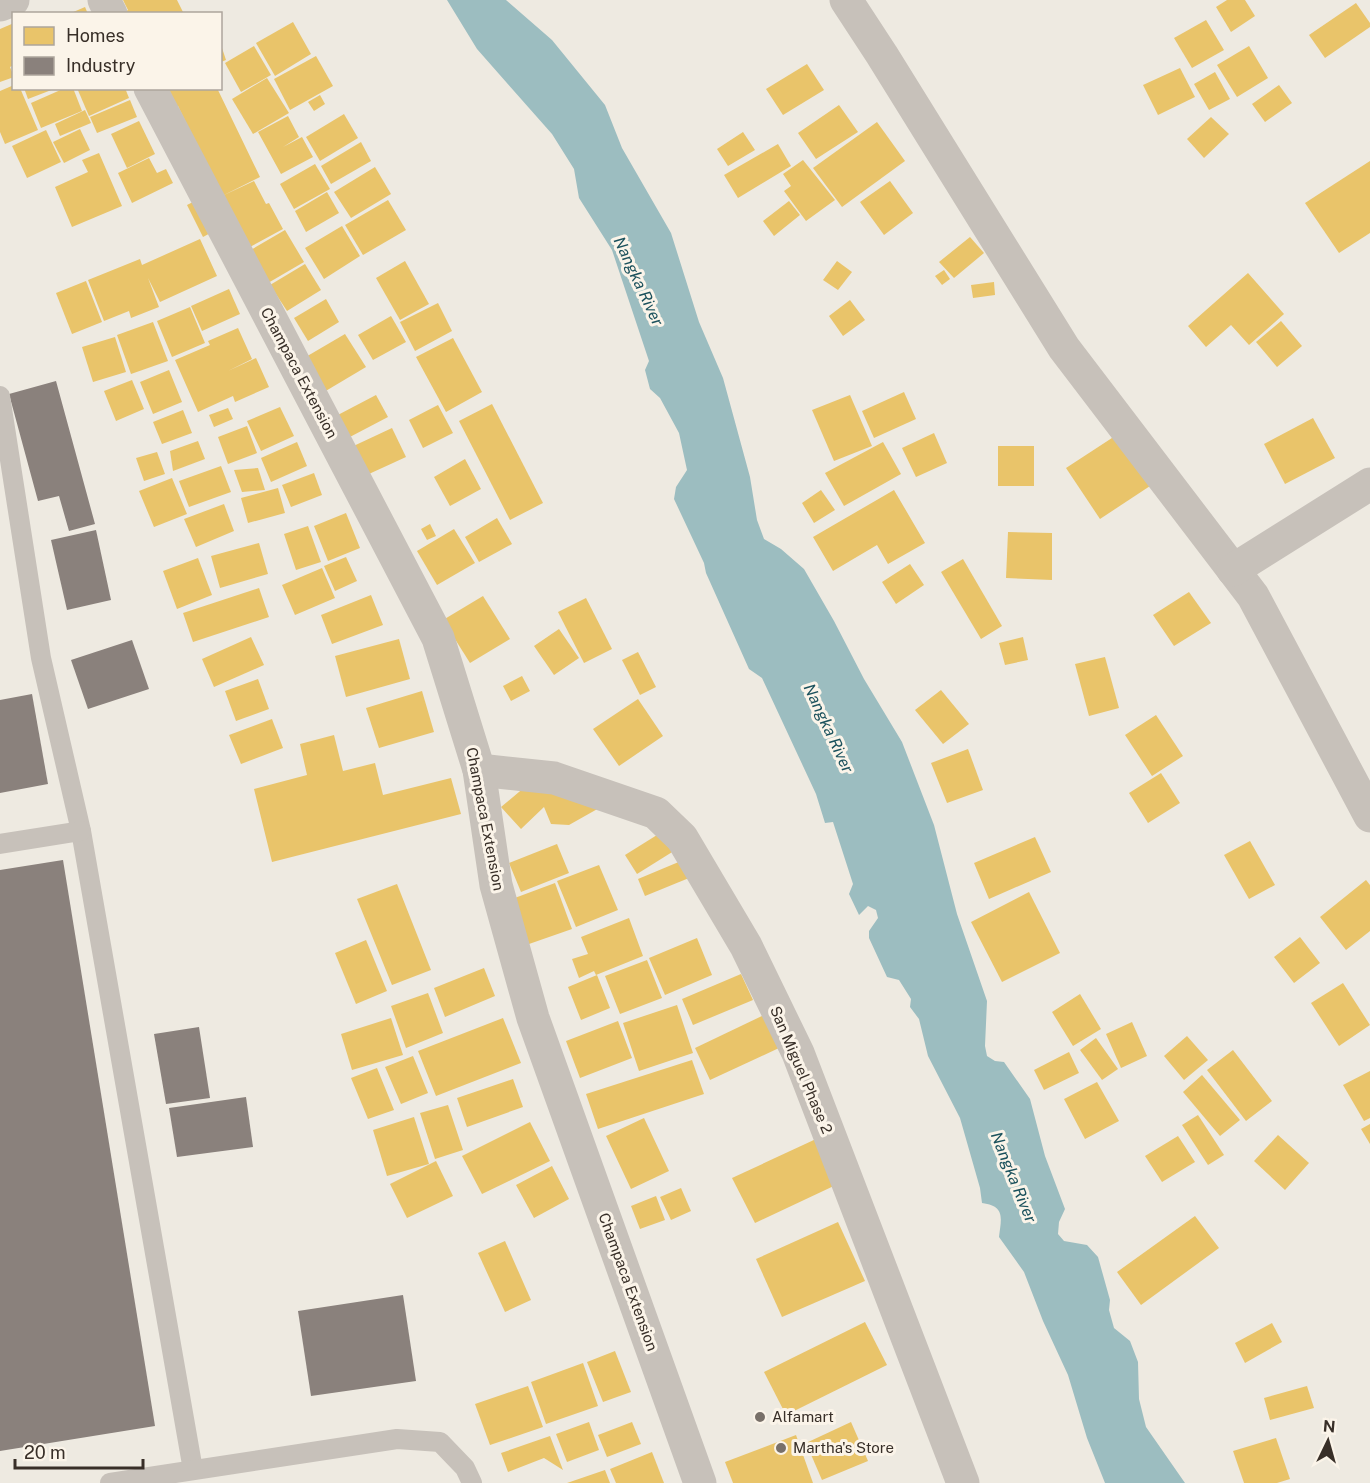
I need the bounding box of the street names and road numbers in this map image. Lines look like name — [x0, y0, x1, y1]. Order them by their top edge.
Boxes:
street label: Champaca Extension — [258, 304, 341, 441]
street label: Champaca Extension — [463, 746, 508, 892]
street label: San Miguel Phase 2 — [767, 1003, 836, 1136]
street label: Champaca Extension — [596, 1210, 661, 1353]

